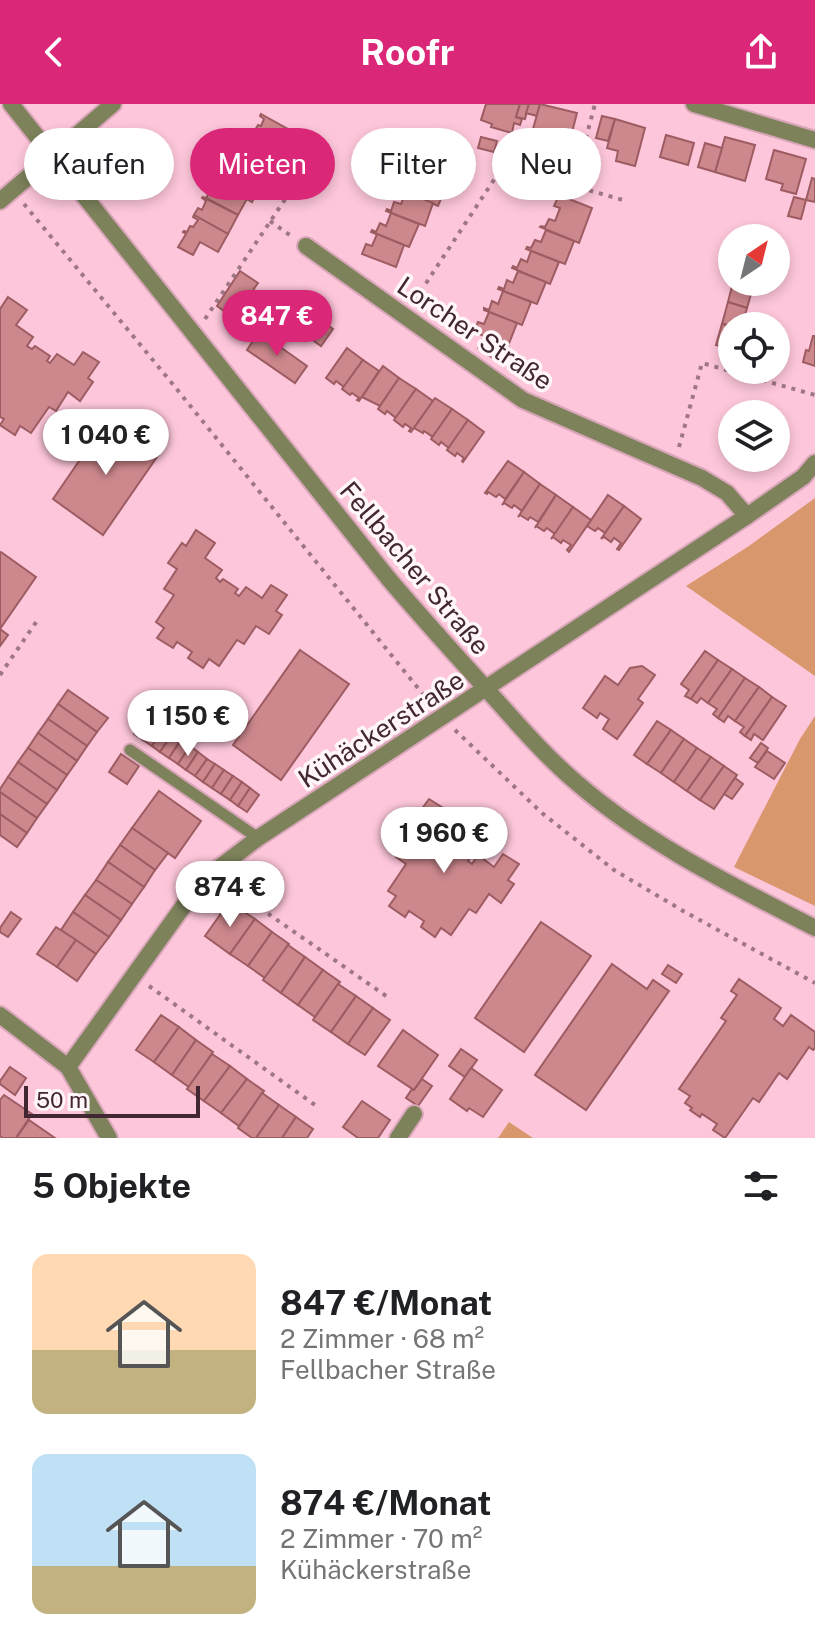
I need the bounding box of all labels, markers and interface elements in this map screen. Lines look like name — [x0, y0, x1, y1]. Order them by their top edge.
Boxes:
icon: back — [32, 30, 76, 74]
icon: share — [739, 30, 783, 74]
text: Roofr — [360, 31, 455, 73]
chip: Kaufen — [24, 128, 174, 200]
chip: Mieten — [190, 128, 335, 200]
chip: Filter — [351, 128, 476, 200]
chip: Neu — [492, 128, 601, 200]
north arrow — [718, 224, 790, 296]
map controls — [718, 224, 790, 472]
street label: Lorcher Straße — [392, 270, 558, 396]
pin: 847 € — [221, 290, 333, 358]
text: 847 € — [240, 300, 314, 331]
button: locate — [718, 312, 790, 384]
button: layers — [718, 400, 790, 472]
pin: 1 040 € — [32, 409, 180, 477]
text: 1 040 € — [61, 419, 151, 450]
street label: Fellbacher Straße — [334, 475, 496, 661]
street label: Kühäckerstraße — [292, 664, 470, 794]
pin: 1 150 € — [114, 690, 262, 758]
text: 1 150 € — [145, 700, 231, 731]
pin: 1 960 € — [370, 807, 518, 875]
text: 1 960 € — [399, 817, 489, 848]
pin: 874 € — [174, 861, 286, 929]
text: 874 € — [194, 871, 266, 902]
scale bar — [24, 1082, 200, 1118]
text: 50 m — [36, 1087, 88, 1113]
icon: filters — [739, 1164, 783, 1208]
text: 5 Objekte — [32, 1166, 191, 1206]
text: 847 €/Monat — [280, 1283, 492, 1323]
icon: home — [96, 1286, 192, 1382]
text: 2 Zimmer · 68 m² — [280, 1323, 484, 1354]
text: Fellbacher Straße — [280, 1354, 496, 1385]
text: 874 €/Monat — [280, 1483, 491, 1523]
icon: home — [96, 1486, 192, 1582]
text: 2 Zimmer · 70 m² — [280, 1523, 482, 1554]
text: Kühäckerstraße — [280, 1554, 471, 1585]

